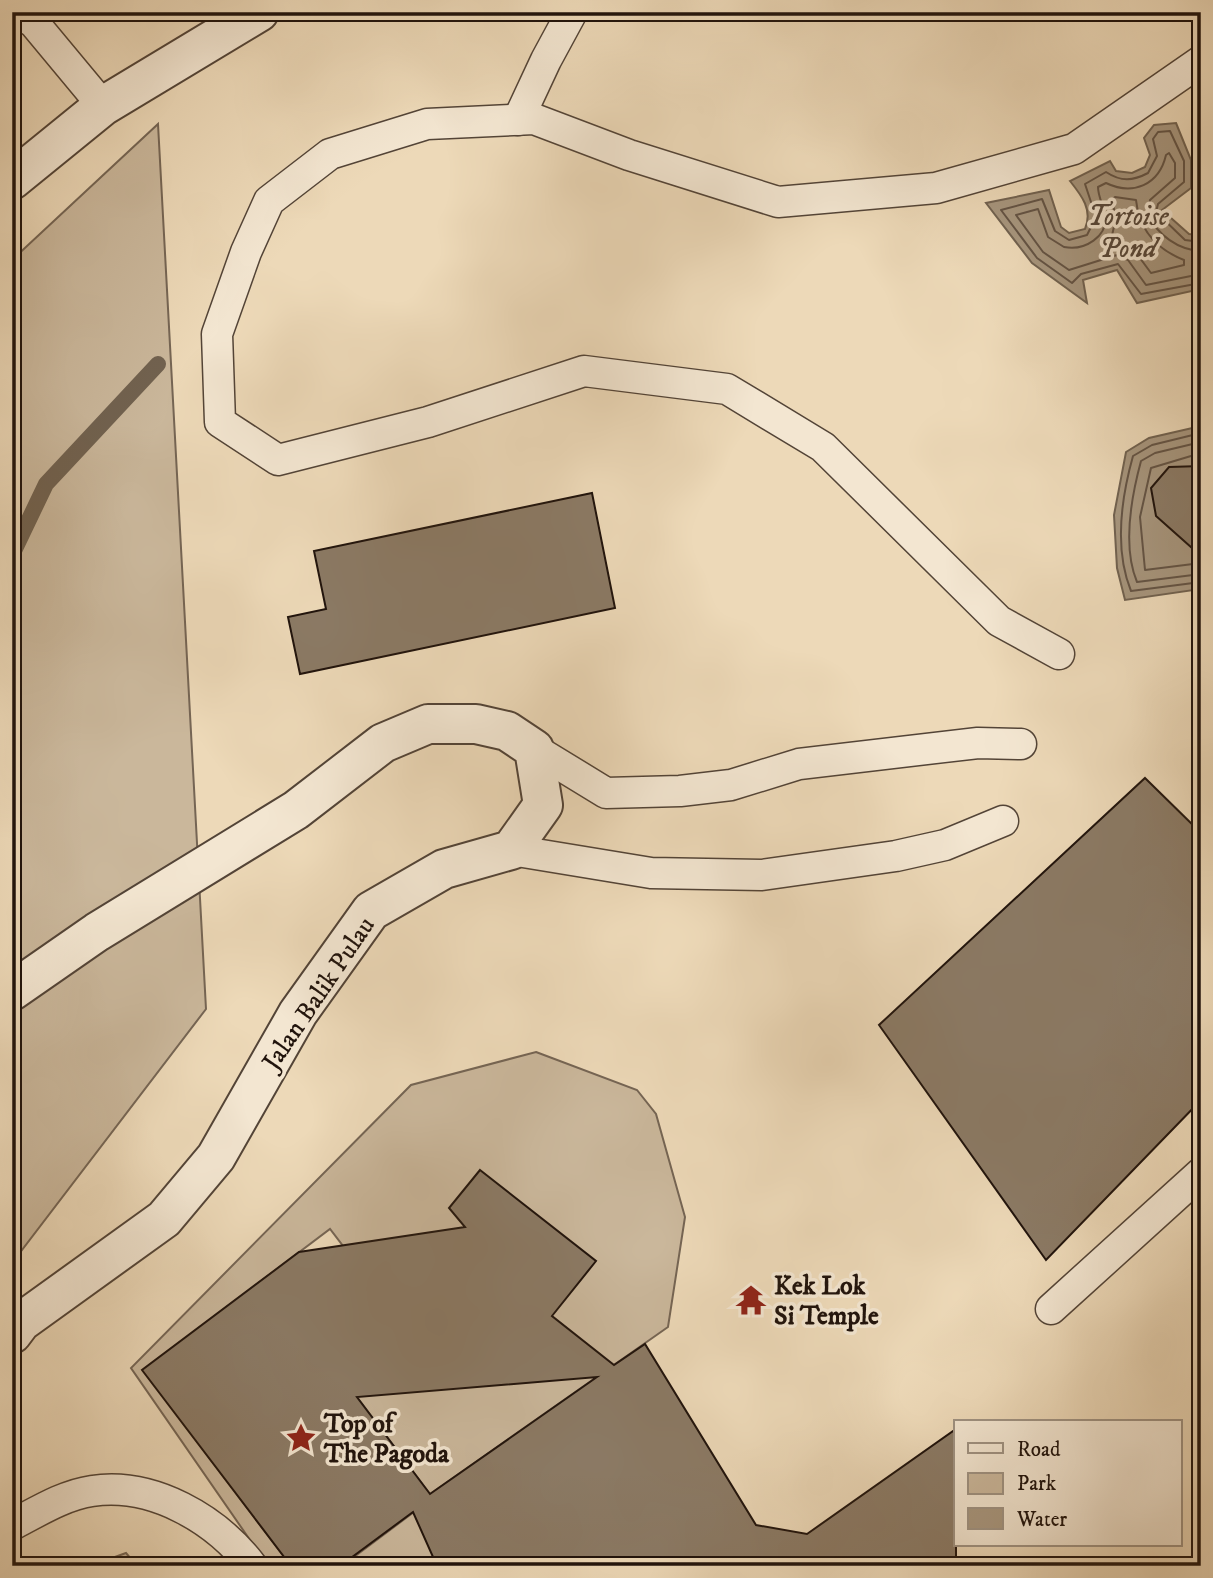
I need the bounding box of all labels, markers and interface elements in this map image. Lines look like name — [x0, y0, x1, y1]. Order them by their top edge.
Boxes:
water label: Tortoise Pond — [1088, 199, 1170, 266]
street label: Jalan Balik Pulau — [255, 911, 383, 1079]
place label: Kek Lok Si Temple — [774, 1270, 879, 1333]
temple icon: Kek Lok Si Temple — [734, 1283, 768, 1317]
place label: Top of The Pagoda — [323, 1408, 450, 1471]
legend — [954, 1420, 1182, 1546]
place icon: Top of The Pagoda — [284, 1421, 318, 1455]
text: Road — [1017, 1437, 1061, 1463]
text: Park — [1017, 1471, 1057, 1497]
text: Water — [1016, 1507, 1067, 1533]

